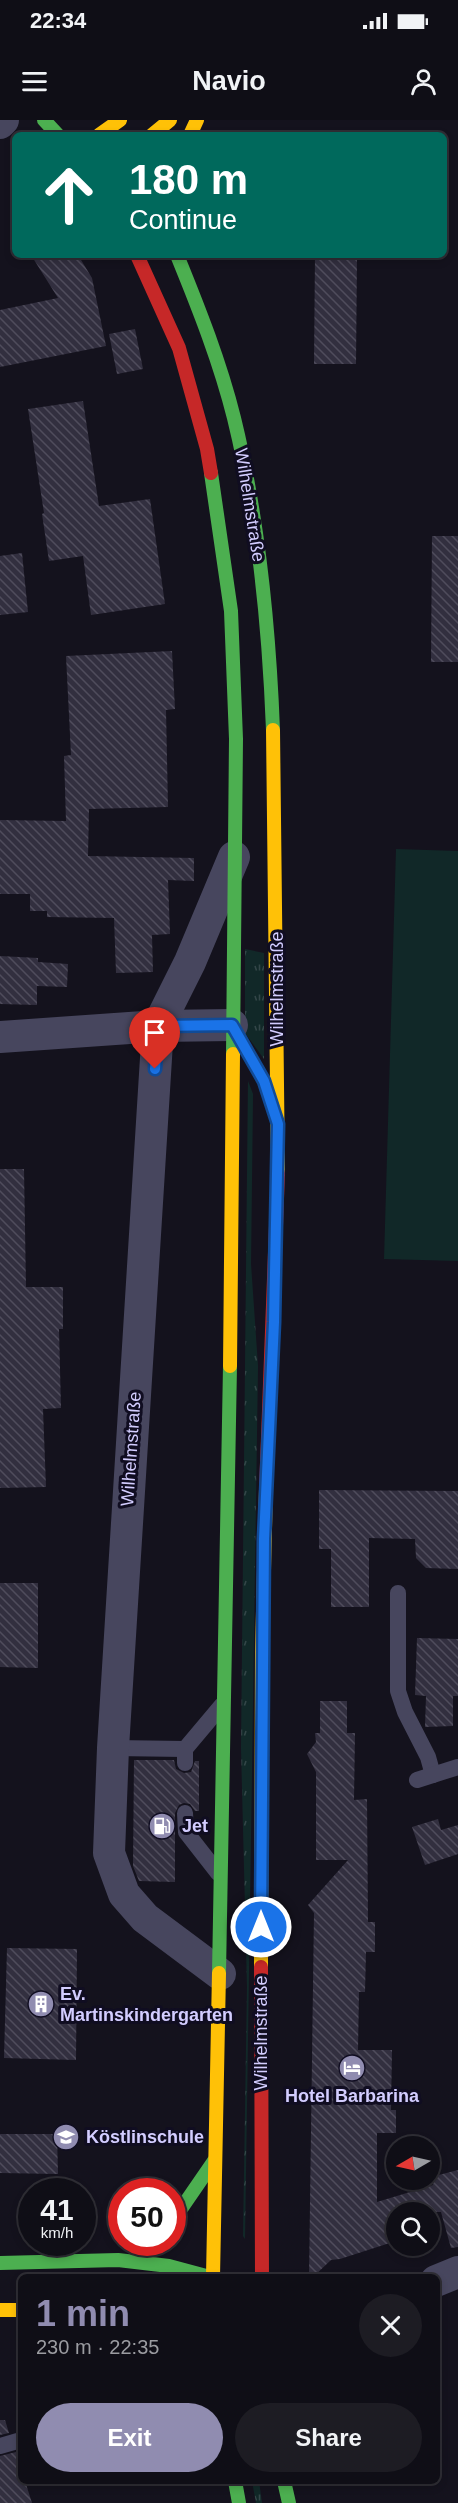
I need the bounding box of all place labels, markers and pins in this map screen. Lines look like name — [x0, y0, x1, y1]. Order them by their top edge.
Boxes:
pin — [129, 1007, 180, 1069]
fuel station icon: Jet — [147, 1811, 177, 1841]
place label: Jet — [182, 1816, 208, 1836]
place label: Ev. Martinskindergarten — [60, 1984, 233, 2025]
building icon: Ev. Martinskindergarten — [26, 1989, 56, 2019]
hotel icon: Hotel Barbarina — [337, 2053, 367, 2083]
place label: Hotel Barbarina — [285, 2086, 420, 2106]
school or university icon: Köstlinschule — [51, 2122, 81, 2152]
place label: Köstlinschule — [86, 2127, 204, 2147]

